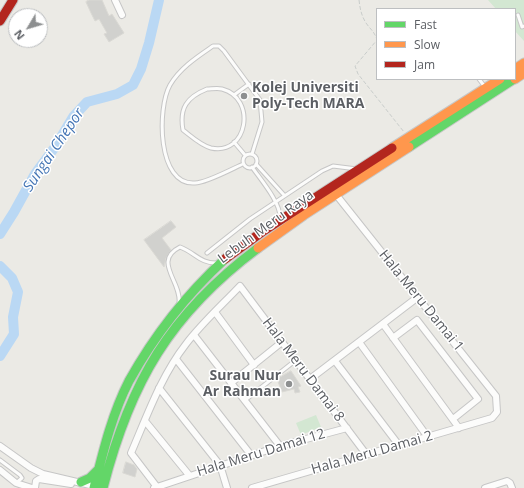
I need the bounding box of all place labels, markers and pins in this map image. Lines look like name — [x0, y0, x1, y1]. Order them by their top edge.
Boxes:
place label: Kolej Universiti Poly-Tech MARA — [252, 80, 364, 112]
marker: Kolej Universiti Poly-Tech MARA — [239, 91, 249, 101]
place label: Surau Nur Ar Rahman — [203, 368, 281, 400]
marker: Surau Nur Ar Rahman — [284, 379, 294, 389]

